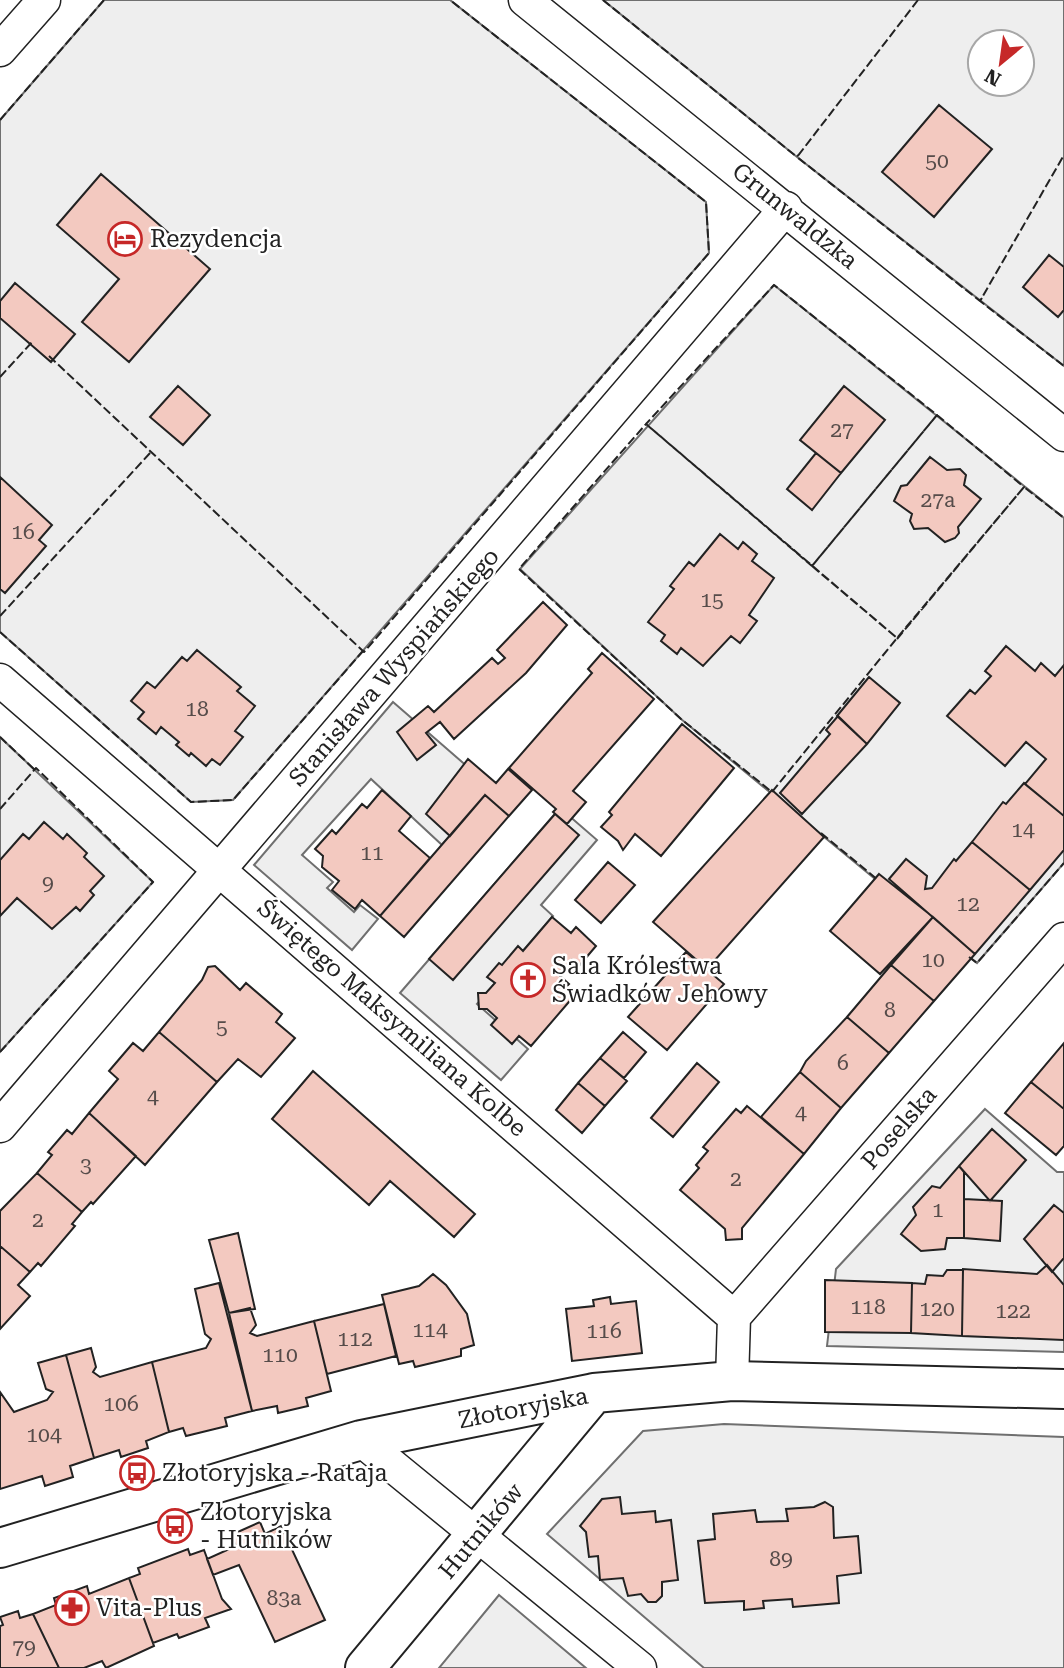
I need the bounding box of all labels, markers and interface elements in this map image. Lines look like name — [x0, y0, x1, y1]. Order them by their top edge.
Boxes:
north arrow — [966, 28, 1036, 98]
text: N — [981, 64, 1005, 91]
house number: 50 — [925, 149, 949, 173]
street label: Grunwaldzka — [727, 157, 863, 275]
hotel icon: Rezydencja — [106, 220, 144, 258]
place label: Rezydencja — [150, 225, 282, 253]
house number: 27 — [830, 418, 854, 442]
house number: 27a — [921, 488, 956, 512]
house number: 16 — [11, 520, 35, 544]
street label: Stanisława Wyspiańskiego — [283, 542, 505, 792]
house number: 15 — [700, 588, 724, 612]
house number: 18 — [185, 697, 209, 721]
house number: 14 — [1011, 818, 1035, 842]
house number: 11 — [360, 841, 384, 865]
house number: 9 — [42, 871, 54, 895]
house number: 12 — [956, 892, 980, 916]
street label: Świętego Maksymiliana Kolbe — [252, 893, 533, 1142]
house number: 10 — [921, 948, 945, 972]
place label: Sala Królestwa Świadków Jehowy — [552, 952, 769, 1008]
church icon: Sala Królestwa Świadków Jehowy — [509, 961, 547, 999]
house number: 8 — [884, 998, 896, 1022]
house number: 5 — [216, 1015, 228, 1039]
house number: 6 — [837, 1051, 849, 1075]
street label: Poselska — [856, 1081, 942, 1175]
house number: 4 — [147, 1085, 159, 1109]
house number: 4 — [795, 1101, 807, 1125]
house number: 3 — [80, 1153, 92, 1177]
house number: 2 — [730, 1167, 742, 1191]
house number: 1 — [932, 1198, 944, 1222]
house number: 2 — [32, 1208, 44, 1232]
house number: 118 — [850, 1295, 886, 1319]
house number: 120 — [919, 1297, 955, 1321]
house number: 122 — [995, 1299, 1031, 1323]
house number: 114 — [412, 1318, 448, 1342]
house number: 116 — [586, 1319, 622, 1343]
house number: 112 — [337, 1327, 373, 1351]
house number: 110 — [262, 1343, 298, 1367]
street label: Złotoryjska — [456, 1382, 590, 1434]
house number: 106 — [103, 1392, 139, 1416]
house number: 104 — [26, 1423, 62, 1447]
bus stop icon: Złotoryjska - Rataja — [118, 1454, 156, 1492]
place label: Złotoryjska - Rataja — [162, 1459, 387, 1487]
street label: Hutników — [433, 1478, 529, 1584]
place label: Złotoryjska - Hutników — [200, 1498, 332, 1554]
bus stop icon: Złotoryjska - Hutników — [156, 1507, 194, 1545]
house number: 89 — [769, 1547, 793, 1571]
house number: 83a — [267, 1586, 302, 1610]
pharmacy icon: Vita-Plus — [53, 1589, 91, 1627]
place label: Vita-Plus — [96, 1594, 202, 1622]
house number: 79 — [12, 1635, 36, 1659]

